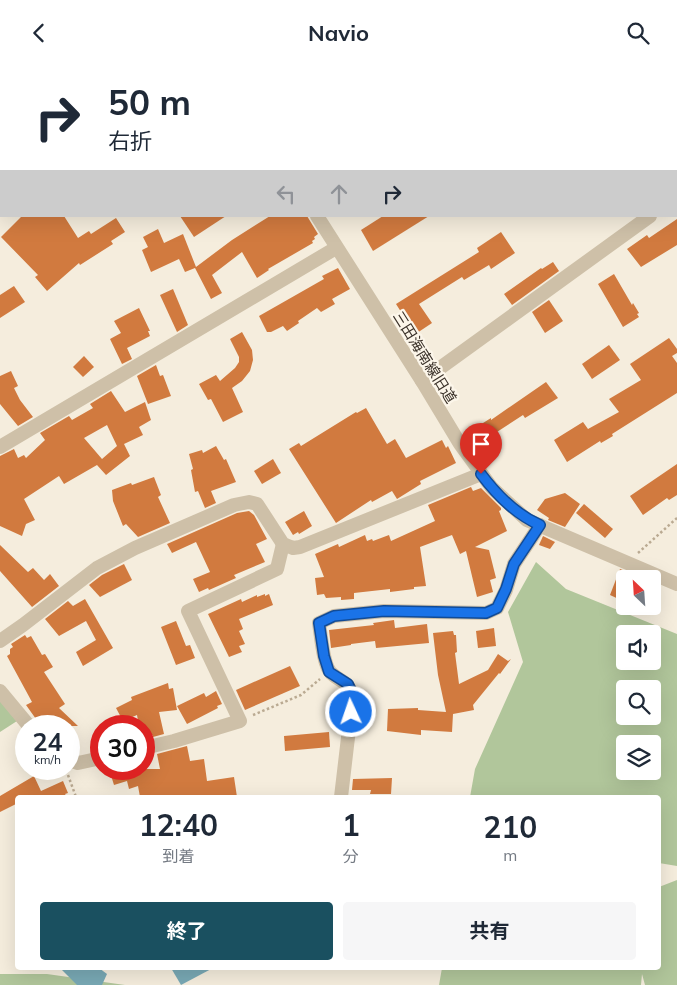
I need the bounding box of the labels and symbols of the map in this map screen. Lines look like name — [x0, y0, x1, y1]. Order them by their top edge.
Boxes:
street label: 三田海南線旧道 — [389, 307, 461, 407]
pin — [460, 423, 502, 474]
north arrow — [616, 570, 661, 615]
position arrow — [324, 685, 376, 737]
speed limit sign: 30 — [90, 715, 155, 780]

